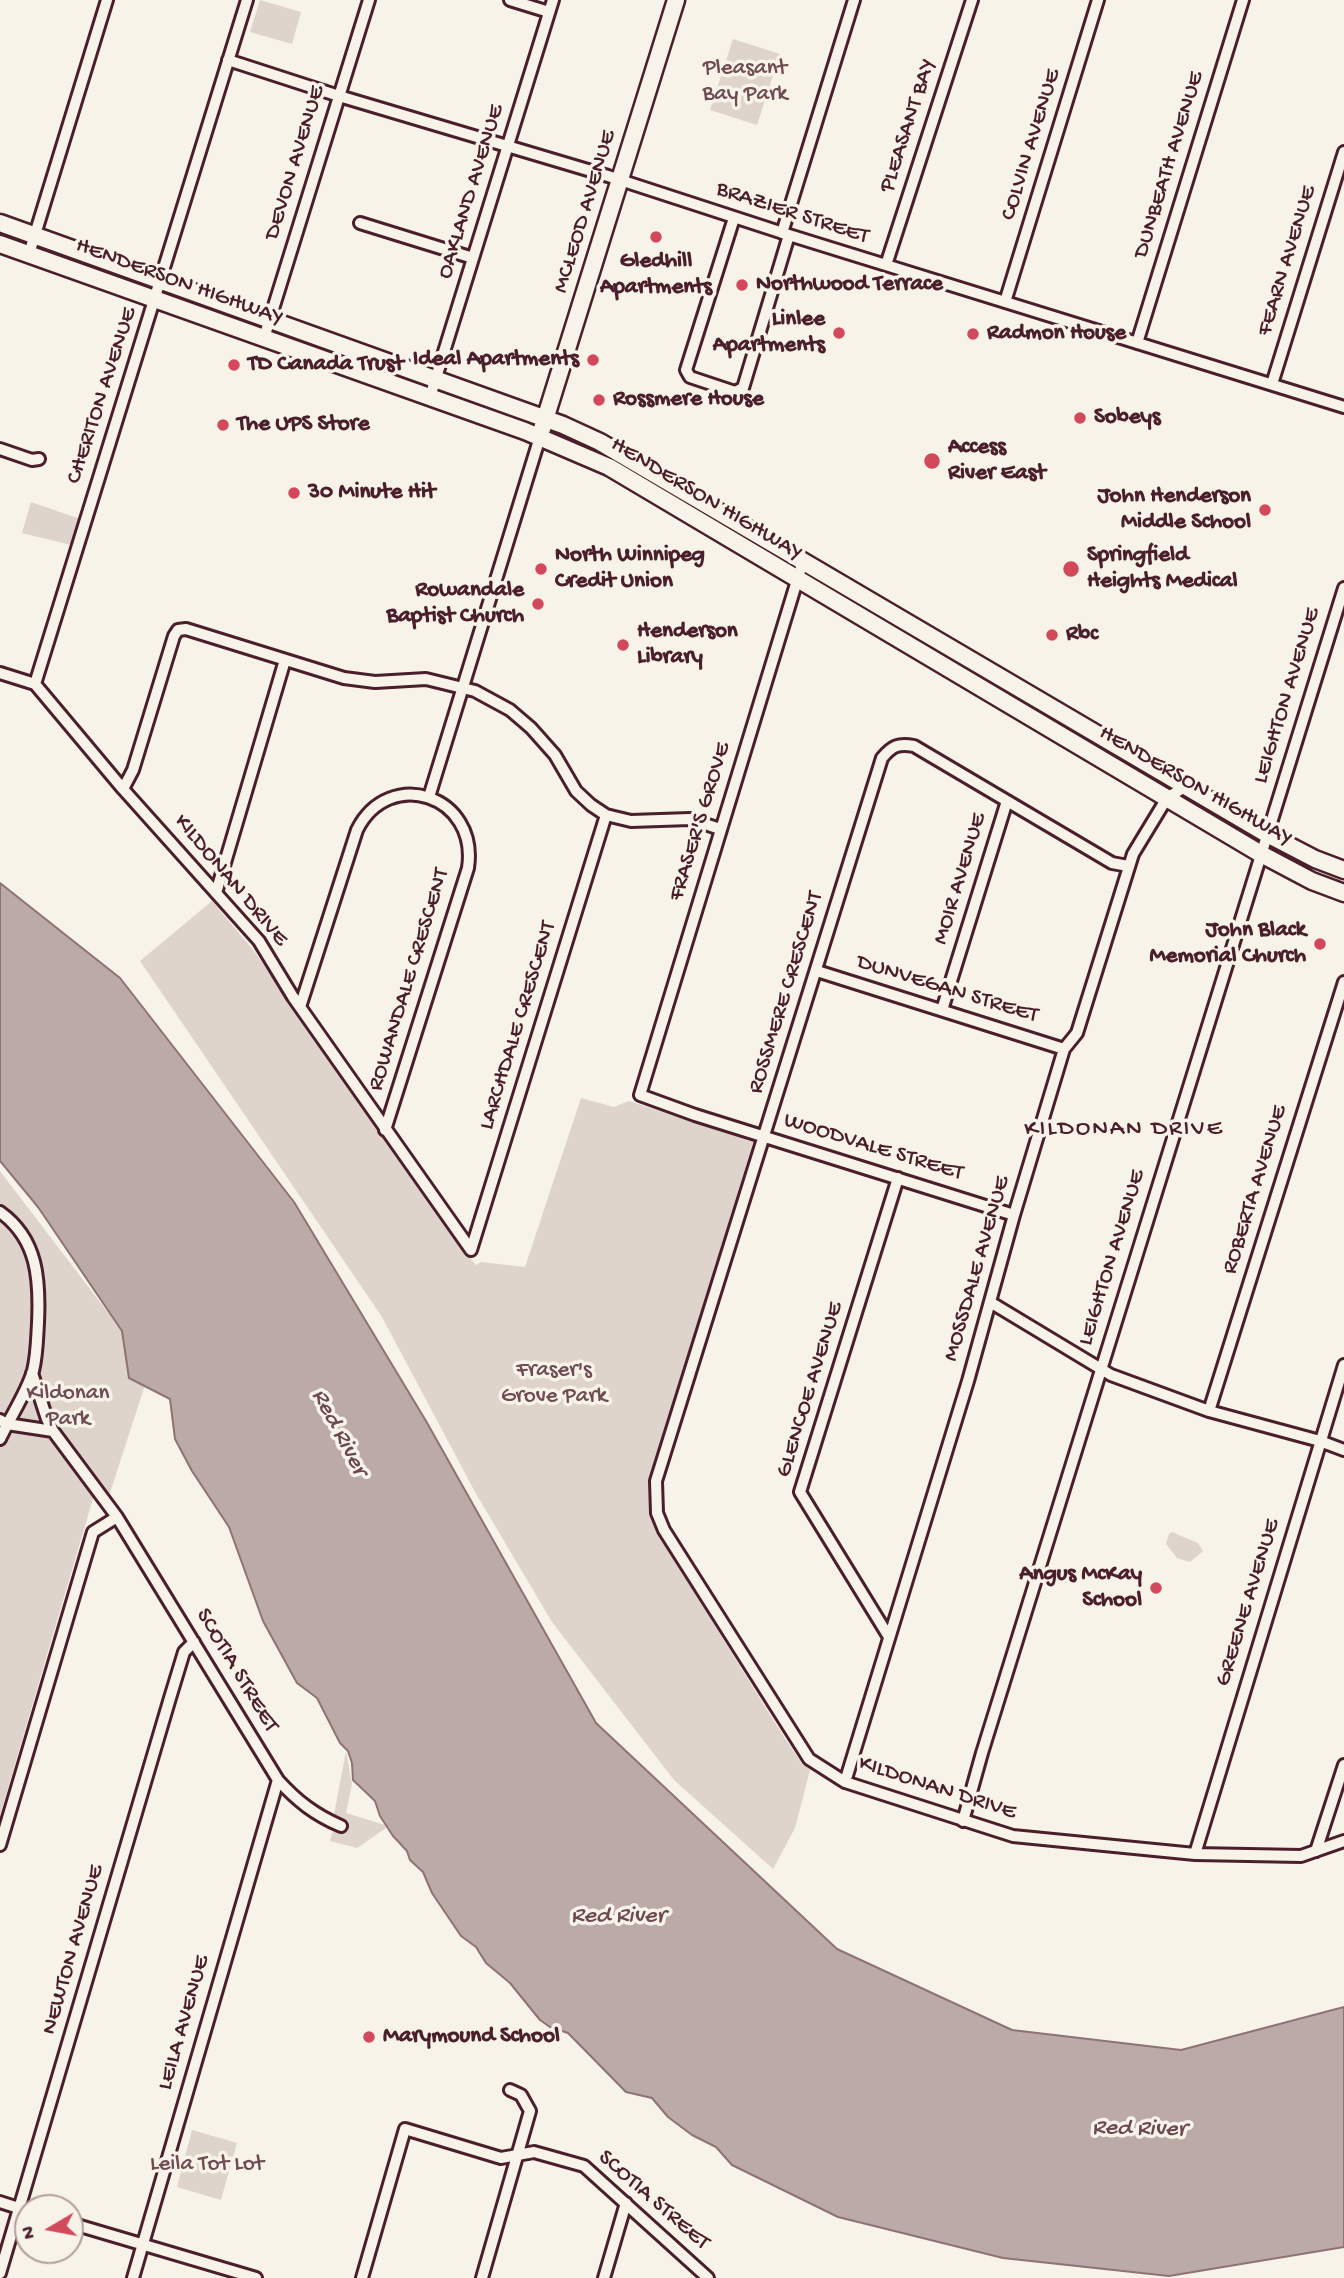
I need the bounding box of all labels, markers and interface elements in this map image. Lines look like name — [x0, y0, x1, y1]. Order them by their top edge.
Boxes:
park label: Pleasant Bay Park — [702, 55, 788, 109]
street label: PLEASANT BAY — [874, 56, 944, 196]
street label: COLVIN AVENUE — [996, 66, 1068, 224]
street label: DUNBEATH AVENUE — [1128, 68, 1212, 262]
street label: DEVON AVENUE — [259, 83, 333, 243]
street label: OAKLAND AVENUE — [432, 101, 512, 283]
street label: MCLEOD AVENUE — [548, 127, 624, 297]
street label: BRAZIER STREET — [712, 176, 872, 252]
street label: FEARN AVENUE — [1252, 183, 1324, 339]
marker: Gledhill Apartments — [648, 229, 664, 245]
street label: HENDERSON HIGHWAY — [71, 233, 287, 333]
place label: Gledhill Apartments — [600, 248, 712, 302]
place label: Northwood Terrace — [756, 271, 943, 299]
marker: Northwood Terrace — [734, 277, 750, 293]
street label: CHERITON AVENUE — [61, 304, 145, 488]
place label: Linlee Apartments — [713, 306, 825, 360]
place label: Radmon House — [987, 320, 1126, 348]
marker: Linlee Apartments — [831, 325, 847, 341]
marker: Radmon House — [965, 326, 981, 342]
place label: Ideal Apartments — [413, 346, 579, 374]
place label: TD Canada Trust — [248, 351, 404, 379]
marker: Ideal Apartments — [585, 352, 601, 368]
marker: TD Canada Trust — [226, 357, 242, 373]
place label: Rossmere House — [613, 386, 764, 414]
marker: Rossmere House — [591, 392, 607, 408]
place label: Sobeys — [1094, 404, 1160, 432]
marker: Sobeys — [1072, 410, 1088, 426]
place label: The UPS Store — [237, 411, 370, 439]
marker: The UPS Store — [215, 417, 231, 433]
street label: HENDERSON HIGHWAY — [605, 432, 807, 568]
place label: Access River East — [948, 434, 1046, 488]
marker: Access River East — [922, 451, 942, 471]
place label: 30 Minute Hit — [308, 479, 435, 507]
place label: John Henderson Middle School — [1097, 483, 1251, 537]
marker: 30 Minute Hit — [286, 485, 302, 501]
marker: John Henderson Middle School — [1257, 502, 1273, 518]
place label: North Winnipeg Credit Union — [555, 542, 705, 596]
place label: Springfield Heights Medical — [1087, 542, 1238, 596]
marker: Springfield Heights Medical — [1061, 559, 1081, 579]
marker: North Winnipeg Credit Union — [533, 561, 549, 577]
place label: Rowandale Baptist Church — [387, 577, 524, 631]
marker: Rowandale Baptist Church — [530, 596, 546, 612]
street label: LEIGHTON AVENUE — [1248, 605, 1328, 787]
place label: Henderson Library — [637, 618, 738, 672]
place label: Rbc — [1066, 621, 1098, 649]
marker: Rbc — [1044, 627, 1060, 643]
marker: Henderson Library — [615, 637, 631, 653]
street label: HENDERSON HIGHWAY — [1093, 720, 1297, 854]
street label: FRASER'S GROVE — [664, 740, 738, 904]
street label: KILDONAN DRIVE — [167, 809, 293, 953]
street label: MOIR AVENUE — [928, 810, 994, 948]
street label: ROWANDALE CRESCENT — [363, 866, 457, 1094]
street label: ROSSMERE CRESCENT — [743, 889, 831, 1097]
place label: John Black Memorial Church — [1150, 917, 1306, 971]
street label: LARCHDALE CRESCENT — [474, 918, 564, 1134]
marker: John Black Memorial Church — [1312, 936, 1328, 952]
street label: DUNVEGAN STREET — [853, 949, 1041, 1031]
street label: ROBERTA AVENUE — [1217, 1102, 1295, 1278]
street label: WOODVALE STREET — [780, 1108, 966, 1188]
district label: KILDONAN DRIVE — [1026, 1116, 1222, 1144]
street label: LEIGHTON AVENUE — [1073, 1167, 1153, 1349]
street label: MOSSDALE AVENUE — [938, 1173, 1018, 1365]
street label: GLENCOE AVENUE — [771, 1299, 851, 1481]
park label: Fraser's Grove Park — [501, 1357, 607, 1411]
park label: Kildonan Park — [27, 1380, 109, 1434]
water label: Red River — [303, 1385, 373, 1481]
street label: GREENE AVENUE — [1210, 1516, 1288, 1690]
place label: Angus McKay School — [1019, 1561, 1142, 1615]
marker: Angus McKay School — [1148, 1580, 1164, 1596]
street label: SCOTIA STREET — [188, 1604, 284, 1738]
street label: KILDONAN DRIVE — [855, 1751, 1019, 1827]
street label: NEWTON AVENUE — [37, 1862, 111, 2038]
water label: Red River — [571, 1903, 665, 1931]
street label: LEILA AVENUE — [153, 1952, 217, 2094]
place label: Marymound School — [383, 2023, 560, 2051]
marker: Marymound School — [361, 2029, 377, 2045]
water label: Red River — [1092, 2115, 1186, 2145]
street label: SCOTIA STREET — [591, 2145, 715, 2257]
park label: Leila Tot Lot — [150, 2151, 264, 2179]
north arrow — [14, 2194, 84, 2264]
text: N — [17, 2224, 42, 2240]

